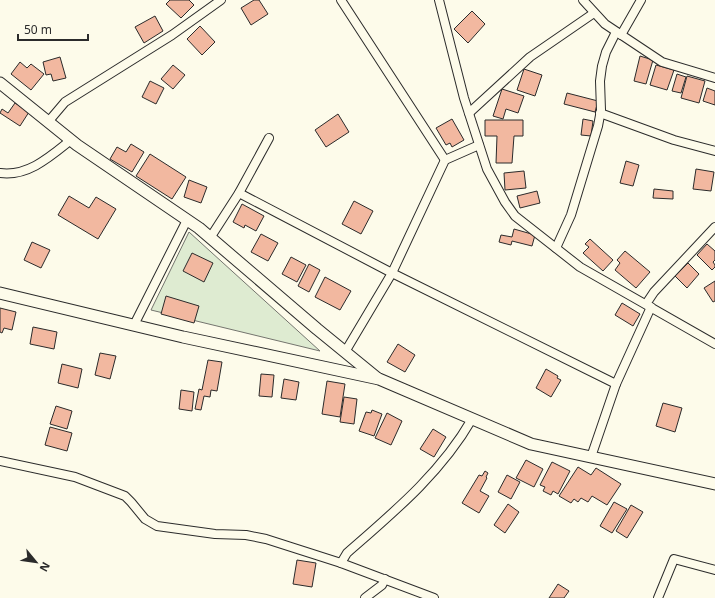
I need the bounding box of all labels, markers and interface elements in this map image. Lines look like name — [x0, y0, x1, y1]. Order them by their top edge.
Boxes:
scale bar — [18, 16, 88, 42]
text: 50 m — [24, 21, 52, 38]
north arrow — [16, 542, 56, 582]
text: N — [36, 560, 54, 575]

